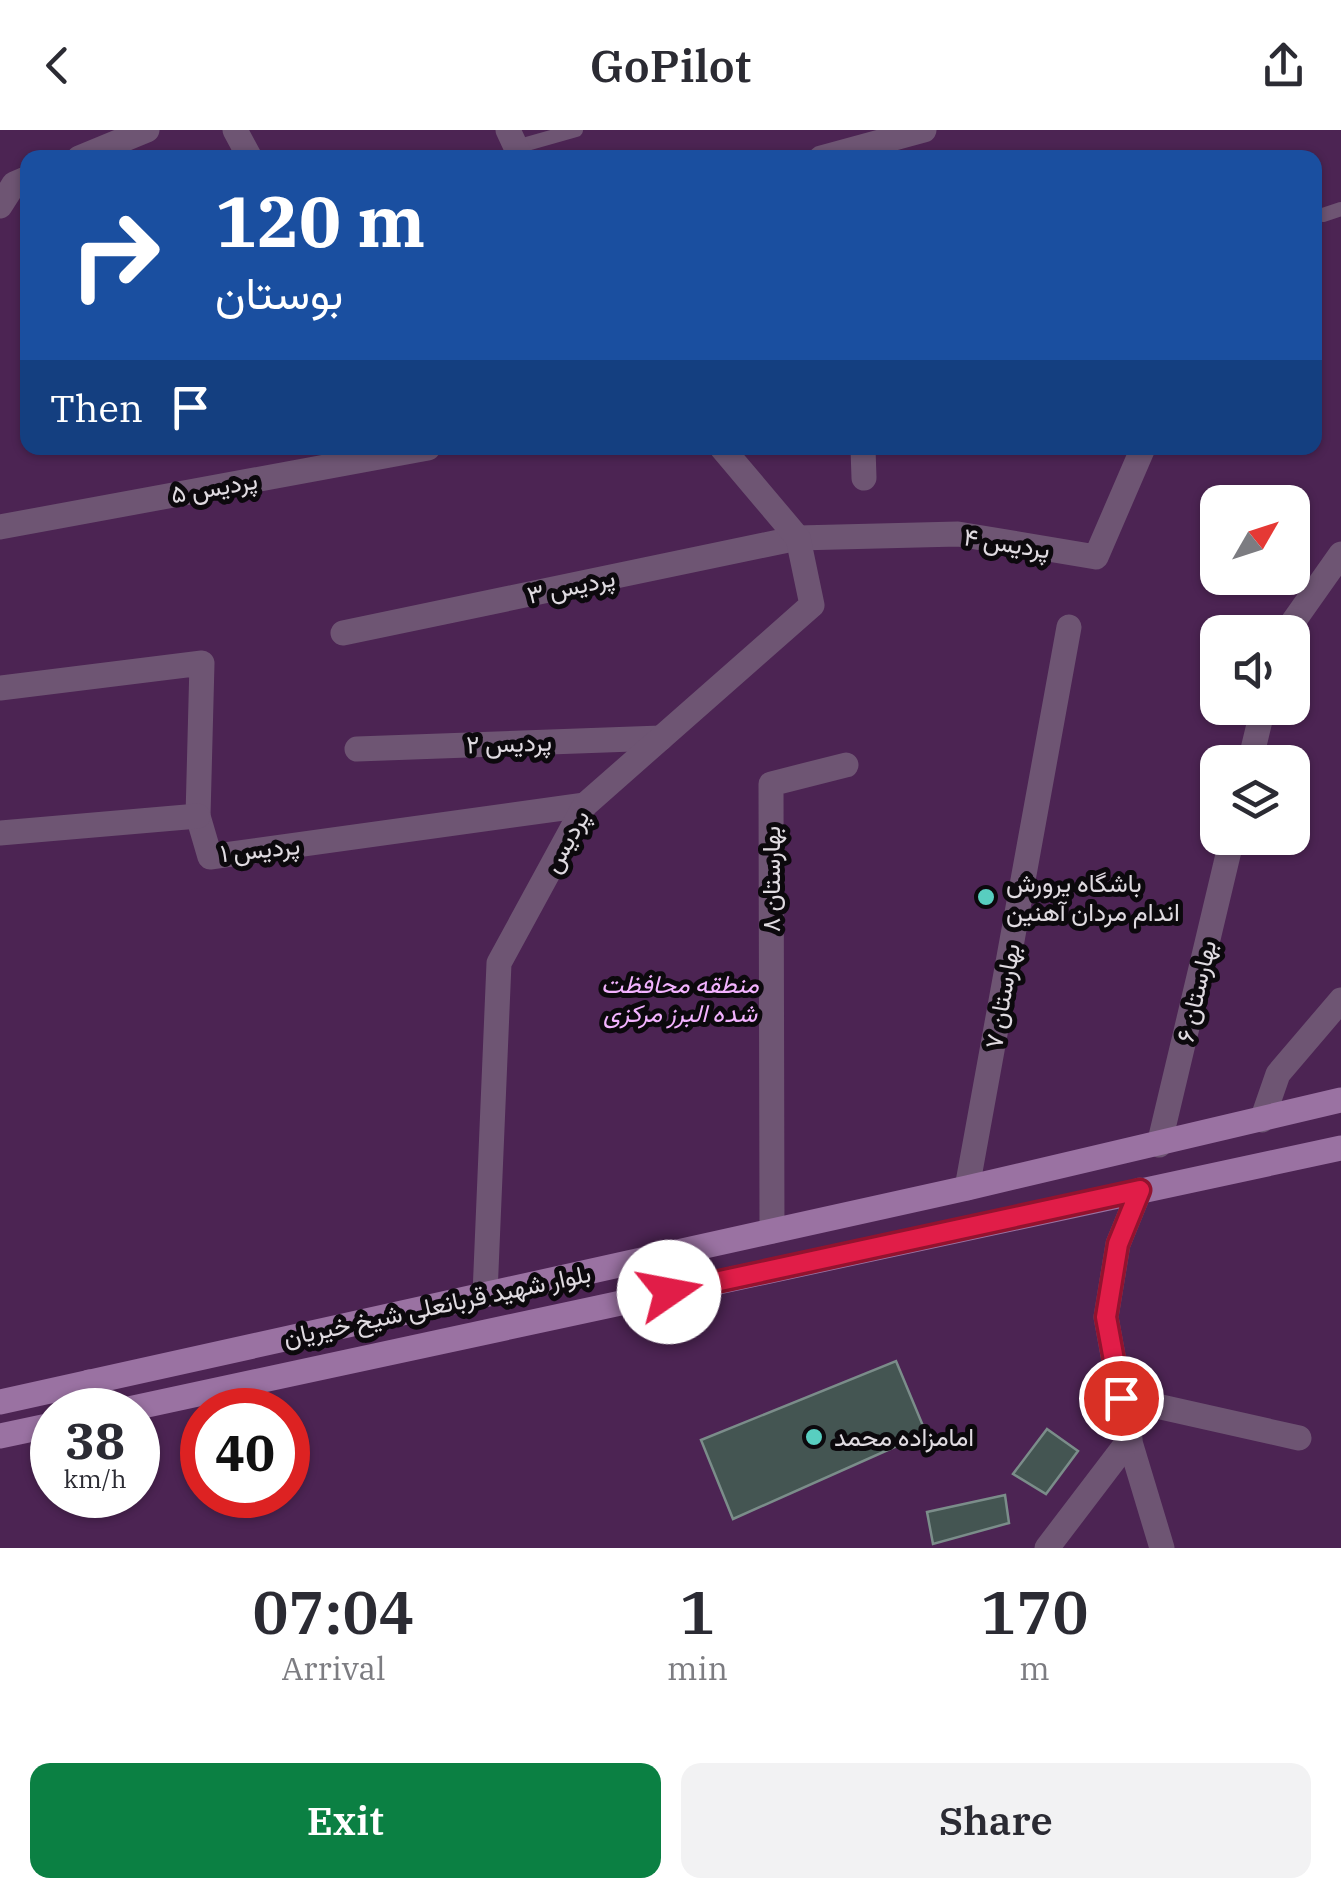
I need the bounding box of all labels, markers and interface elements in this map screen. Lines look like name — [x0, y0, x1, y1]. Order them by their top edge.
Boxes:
text: GoPilot — [590, 36, 751, 94]
icon: back — [30, 38, 85, 93]
icon: share — [1256, 38, 1311, 93]
text: 120 m — [215, 175, 425, 266]
icon: right — [50, 190, 180, 320]
text: بوستان — [215, 263, 343, 321]
icon: arrive — [163, 380, 218, 435]
text: Then — [50, 383, 143, 432]
street label: پردیس ۵ — [168, 463, 260, 511]
north arrow — [1200, 485, 1310, 595]
map controls — [1200, 485, 1310, 855]
street label: پردیس ۴ — [961, 519, 1053, 567]
street label: پردیس ۳ — [524, 560, 618, 612]
button: sound — [1200, 615, 1310, 725]
street label: پردیس ۲ — [465, 725, 553, 761]
button: layers — [1200, 745, 1310, 855]
street label: پردیس — [535, 803, 597, 879]
street label: بهارستان ۸ — [754, 826, 787, 932]
street label: پردیس ۱ — [218, 828, 302, 870]
place label: باشگاه پرورش اندام مردان آهنین — [1006, 866, 1180, 929]
marker: باشگاه پرورش اندام مردان آهنین — [975, 886, 997, 908]
street label: بهارستان ۶ — [1168, 937, 1223, 1045]
street label: بهارستان ۷ — [976, 941, 1027, 1051]
park label: منطقه محافظت شده البرز مرکزی — [601, 967, 760, 1029]
position arrow — [617, 1240, 721, 1344]
street label: بلوار شهید قربانعلی شیخ خیریان — [280, 1256, 594, 1355]
pin — [1079, 1356, 1164, 1441]
icon: arrive — [1094, 1371, 1149, 1426]
speed limit sign: 40 — [180, 1388, 310, 1518]
text: 38 — [65, 1408, 125, 1473]
place label: امامزاده محمد — [834, 1420, 974, 1453]
marker: امامزاده محمد — [803, 1426, 825, 1448]
text: km/h — [63, 1462, 127, 1495]
text: 07:04 — [253, 1572, 414, 1651]
text: 1 — [679, 1572, 715, 1651]
text: 170 — [980, 1572, 1088, 1651]
text: Arrival — [281, 1647, 386, 1689]
text: min — [667, 1647, 728, 1689]
text: m — [1019, 1647, 1050, 1689]
button: Exit — [30, 1763, 661, 1878]
button: Share — [681, 1763, 1311, 1878]

